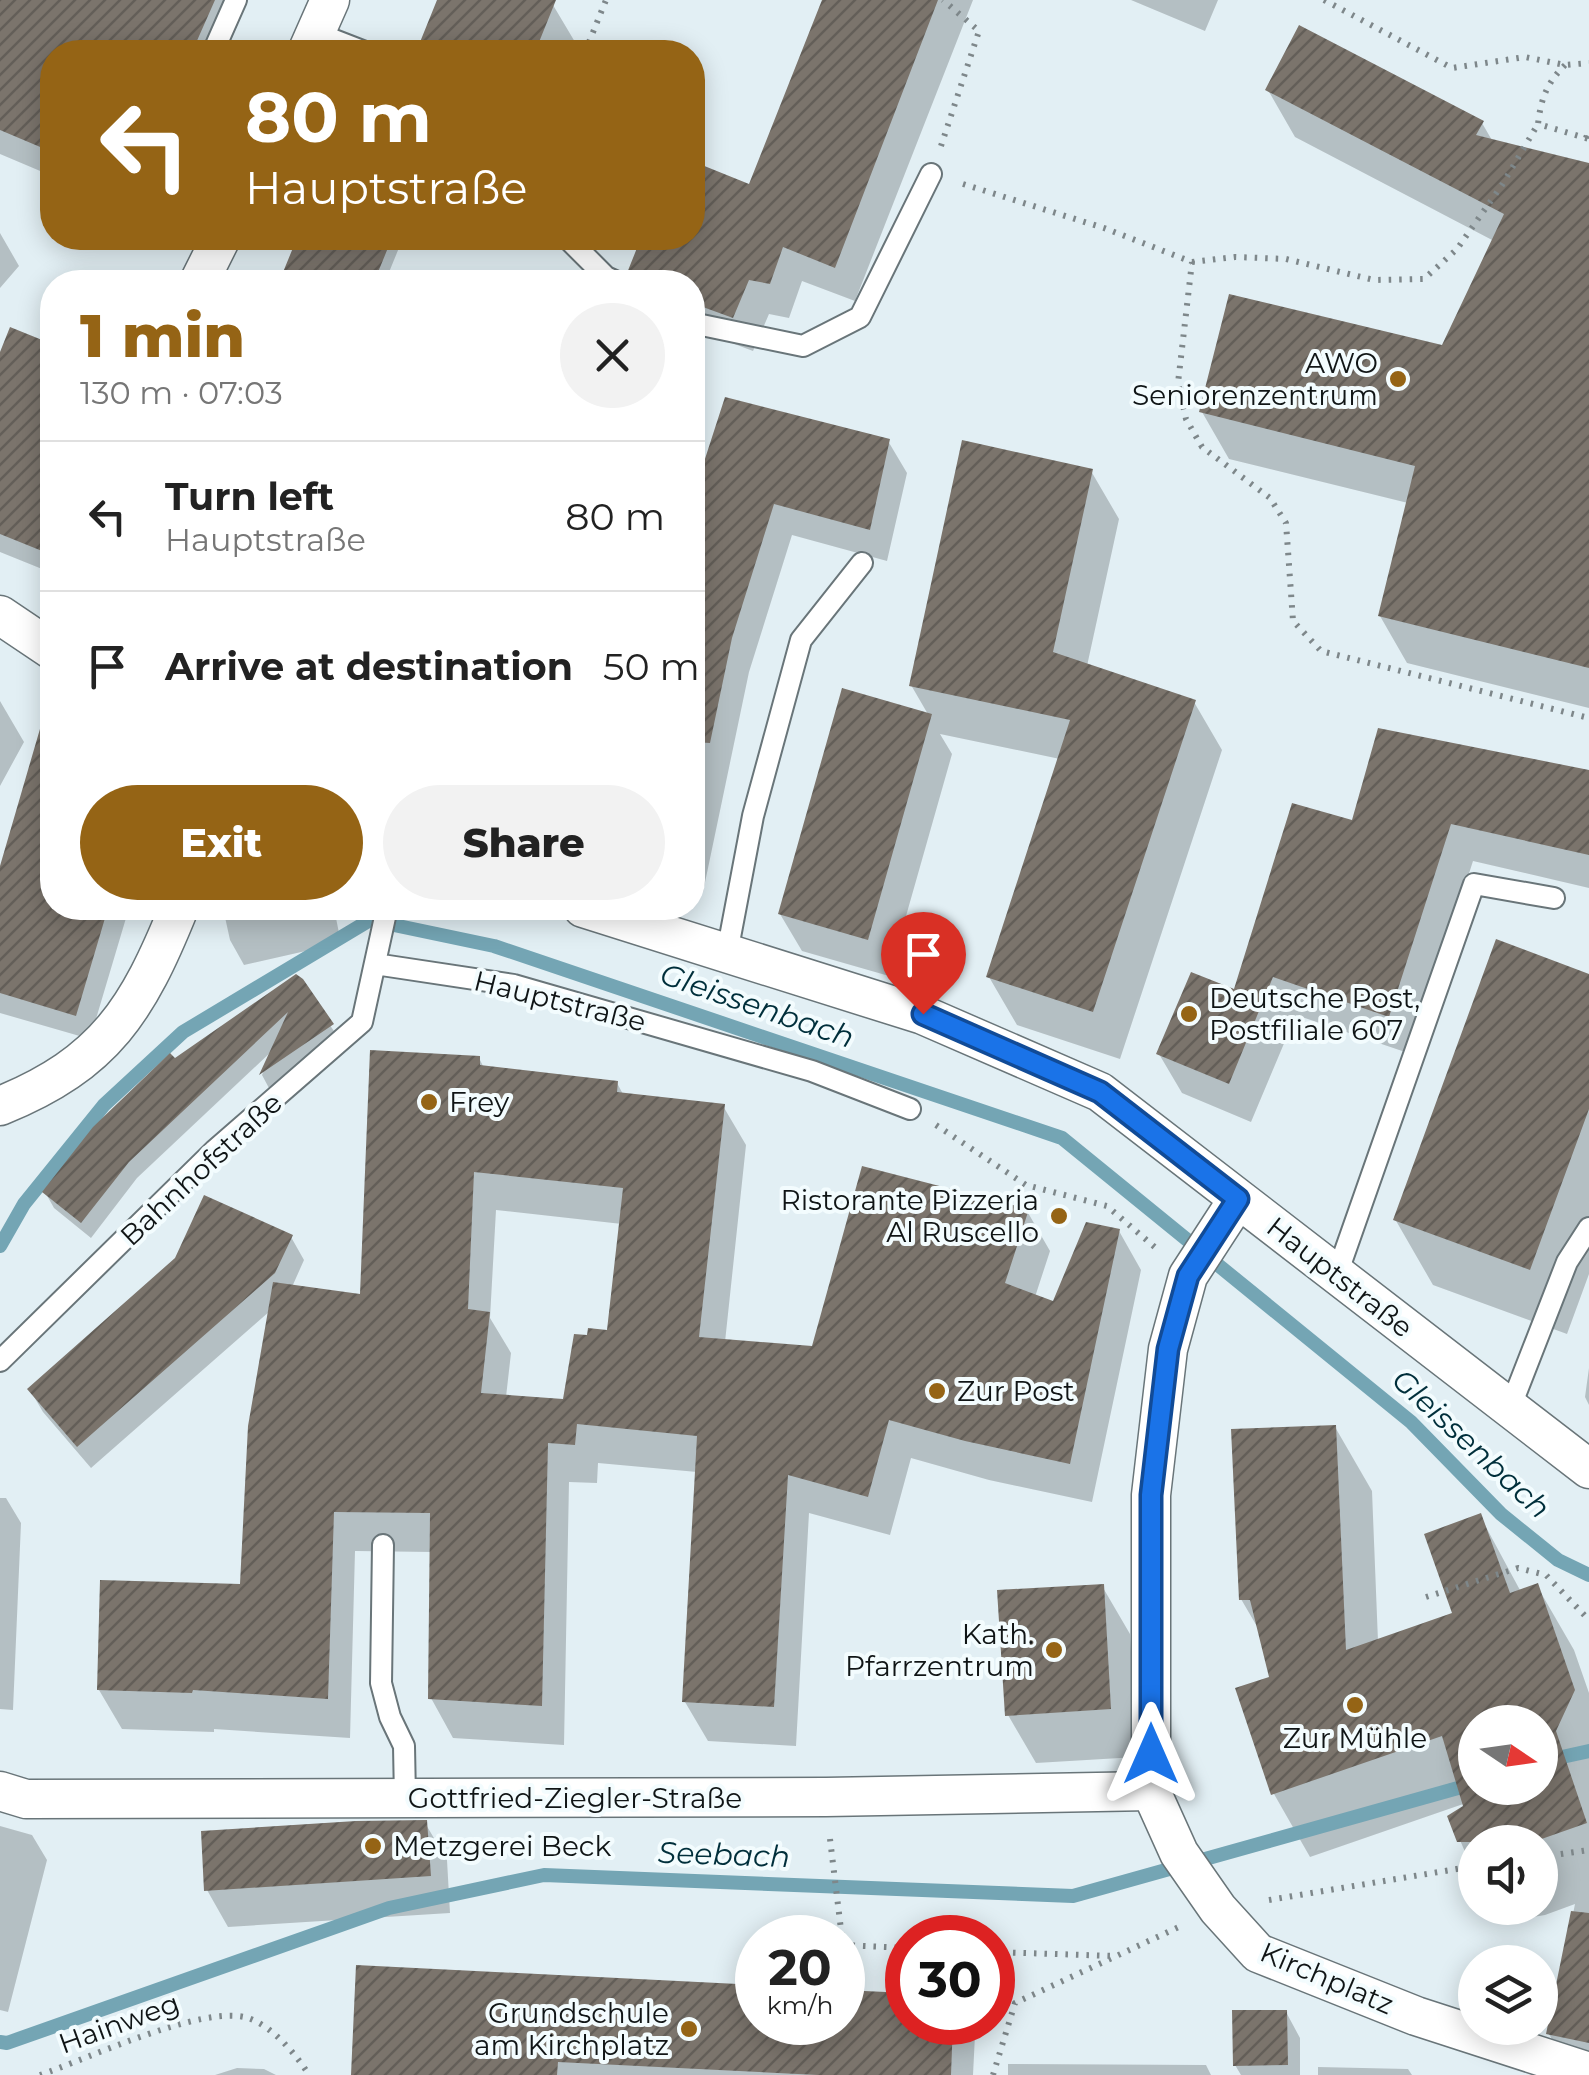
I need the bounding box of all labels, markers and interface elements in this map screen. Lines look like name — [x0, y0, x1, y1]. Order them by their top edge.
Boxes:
text: 80 m — [245, 74, 432, 160]
icon: left — [80, 80, 210, 210]
text: Hauptstraße — [245, 160, 527, 215]
text: 1 min — [80, 299, 245, 372]
button: close — [560, 303, 665, 408]
place label: AWO Seniorenzentrum — [1132, 346, 1378, 412]
marker: AWO Seniorenzentrum — [1387, 368, 1409, 390]
text: 130 m · 07:03 — [80, 373, 283, 412]
text: Turn left — [165, 473, 334, 520]
icon: left — [80, 489, 135, 544]
text: 80 m — [565, 493, 665, 540]
text: Hauptstraße — [165, 520, 366, 559]
icon: arrive — [80, 639, 135, 694]
text: Arrive at destination — [165, 643, 573, 690]
text: 50 m — [603, 643, 700, 690]
button: Exit — [80, 785, 363, 900]
button: Share — [383, 785, 665, 900]
pin — [881, 912, 966, 1015]
icon: arrive — [896, 927, 951, 982]
water label: Gleissenbach — [655, 955, 859, 1056]
street label: Hauptstraße — [471, 963, 649, 1039]
place label: Deutsche Post, Postfiliale 607 — [1209, 981, 1420, 1047]
marker: Deutsche Post, Postfiliale 607 — [1178, 1003, 1200, 1025]
street label: Bahnhofstraße — [113, 1085, 289, 1253]
place label: Frey — [449, 1085, 510, 1119]
marker: Frey — [418, 1091, 440, 1113]
place label: Ristorante Pizzeria Al Ruscello — [781, 1183, 1039, 1249]
marker: Ristorante Pizzeria Al Ruscello — [1048, 1205, 1070, 1227]
street label: Hauptstraße — [1260, 1210, 1420, 1344]
water label: Gleissenbach — [1385, 1361, 1558, 1526]
place label: Zur Post — [957, 1374, 1075, 1408]
marker: Zur Post — [926, 1380, 948, 1402]
place label: Kath. Pfarrzentrum — [845, 1617, 1034, 1683]
marker: Kath. Pfarrzentrum — [1043, 1639, 1065, 1661]
marker: Zur Mühle — [1344, 1694, 1366, 1716]
position arrow — [1099, 1702, 1203, 1806]
north arrow — [1458, 1705, 1558, 1805]
map controls — [1458, 1705, 1558, 2045]
place label: Zur Mühle — [1283, 1721, 1427, 1755]
street label: Gottfried-Ziegler-Straße — [408, 1781, 742, 1815]
button: sound — [1458, 1825, 1558, 1925]
place label: Metzgerei Beck — [393, 1829, 611, 1863]
water label: Seebach — [657, 1834, 791, 1875]
marker: Metzgerei Beck — [362, 1835, 384, 1857]
speed limit sign: 30 — [885, 1915, 1015, 2045]
street label: Kirchplatz — [1255, 1935, 1399, 2021]
text: 20 — [768, 1937, 832, 1998]
button: layers — [1458, 1945, 1558, 2045]
street label: Hainweg — [54, 1986, 184, 2060]
text: km/h — [767, 1990, 833, 2020]
place label: Grundschule am Kirchplatz — [474, 1996, 669, 2062]
marker: Grundschule am Kirchplatz — [678, 2018, 700, 2040]

